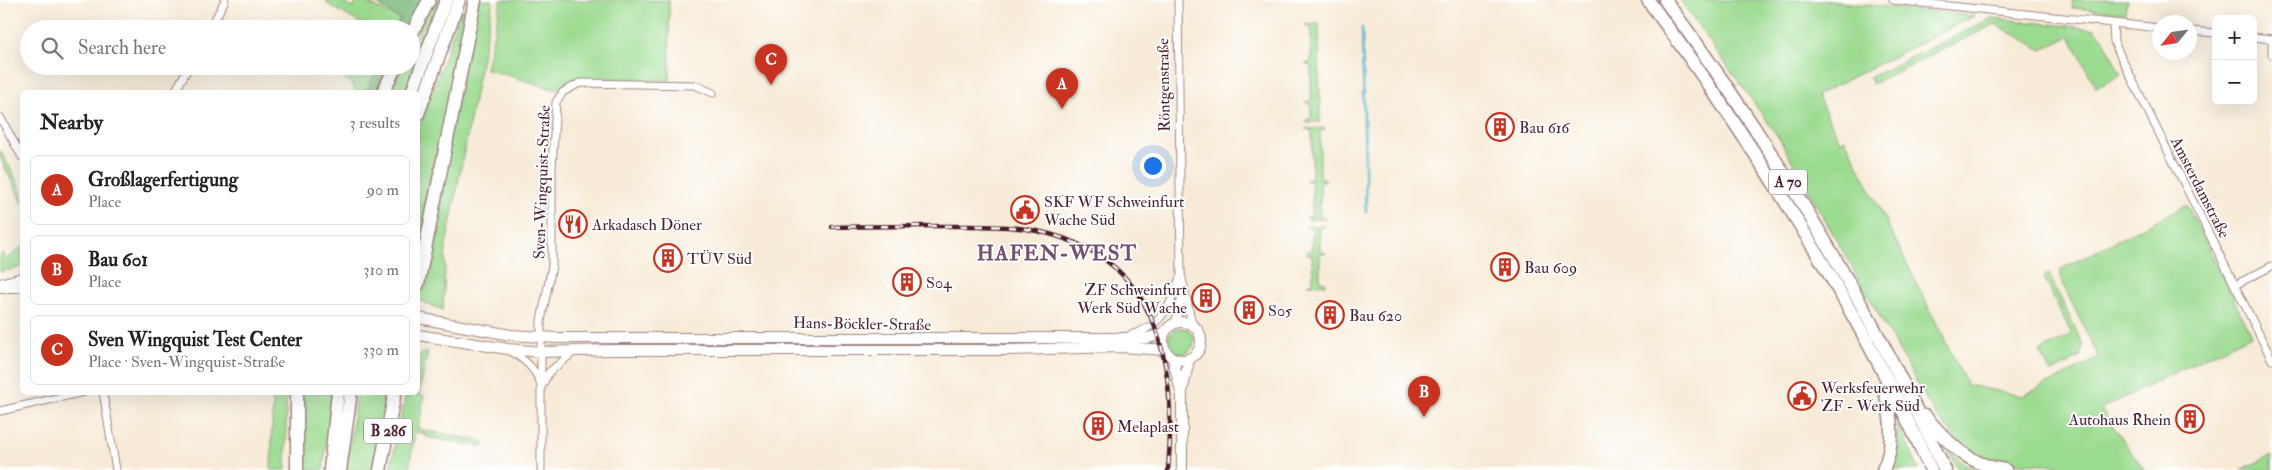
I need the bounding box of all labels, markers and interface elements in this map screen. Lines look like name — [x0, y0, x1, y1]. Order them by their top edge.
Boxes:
north arrow — [2152, 15, 2197, 60]
map controls — [2212, 15, 2257, 105]
button: + — [2212, 15, 2257, 60]
search box — [20, 20, 420, 75]
icon: search — [38, 34, 66, 62]
text: Search here — [78, 36, 166, 60]
street label: Röntgenstraße — [1153, 38, 1175, 132]
pin: C — [755, 44, 787, 85]
button: − — [2212, 60, 2257, 105]
pin: A — [1046, 68, 1078, 109]
street label: Sven-Wingquist-Straße — [529, 104, 555, 259]
text: Nearby — [40, 109, 103, 136]
building icon: Bau 616 — [1485, 112, 1515, 142]
text: 3 results — [349, 113, 400, 133]
place label: Bau 616 — [1519, 118, 1570, 138]
street label: Amsterdamstraße — [2166, 132, 2234, 242]
your location — [1140, 153, 1166, 179]
text: Großlagerfertigung — [88, 168, 238, 192]
road number: A 70 — [1769, 170, 1807, 194]
text: A — [52, 180, 62, 200]
text: 90 m — [367, 180, 399, 200]
text: Place — [88, 192, 121, 212]
place label: SKF WF Schweinfurt Wache Süd — [1043, 192, 1184, 230]
public building icon: SKF WF Schweinfurt Wache Süd — [1010, 195, 1040, 225]
restaurant icon: Arkadasch Döner — [558, 209, 588, 239]
place label: Arkadasch Döner — [591, 215, 702, 235]
district label: HAFEN-WEST — [977, 240, 1137, 267]
building icon: TÜV Süd — [653, 243, 683, 273]
text: Bau 601 — [88, 248, 148, 272]
place label: TÜV Süd — [687, 249, 752, 269]
building icon: Bau 609 — [1490, 252, 1520, 282]
place label: Bau 609 — [1524, 258, 1577, 278]
text: B — [52, 260, 62, 280]
text: 310 m — [363, 260, 399, 280]
building icon: S04 — [892, 267, 922, 297]
text: Place — [88, 272, 121, 292]
place label: S04 — [926, 273, 953, 293]
place label: ZF Schweinfurt Werk Süd Wache — [1076, 280, 1187, 318]
building icon: ZF Schweinfurt Werk Süd Wache — [1191, 283, 1221, 313]
building icon: S05 — [1234, 295, 1264, 325]
building icon: Bau 620 — [1315, 300, 1345, 330]
place label: S05 — [1268, 301, 1292, 321]
place label: Bau 620 — [1349, 306, 1402, 326]
street label: Hans-Böckler-Straße — [793, 313, 931, 335]
text: Sven Wingquist Test Center — [88, 328, 302, 352]
text: C — [51, 340, 63, 360]
text: 330 m — [363, 340, 399, 360]
text: Place · Sven-Wingquist-Straße — [88, 352, 285, 372]
pin: B — [1408, 376, 1440, 417]
place label: Werksfeuerwehr ZF - Werk Süd — [1820, 378, 1925, 416]
public building icon: Werksfeuerwehr ZF - Werk Süd — [1787, 381, 1817, 411]
building icon: Autohaus Rhein — [2175, 404, 2205, 434]
place label: Autohaus Rhein — [2068, 410, 2171, 430]
building icon: Melaplast — [1083, 411, 1113, 441]
place label: Melaplast — [1117, 417, 1179, 438]
road number: B 286 — [364, 418, 412, 444]

